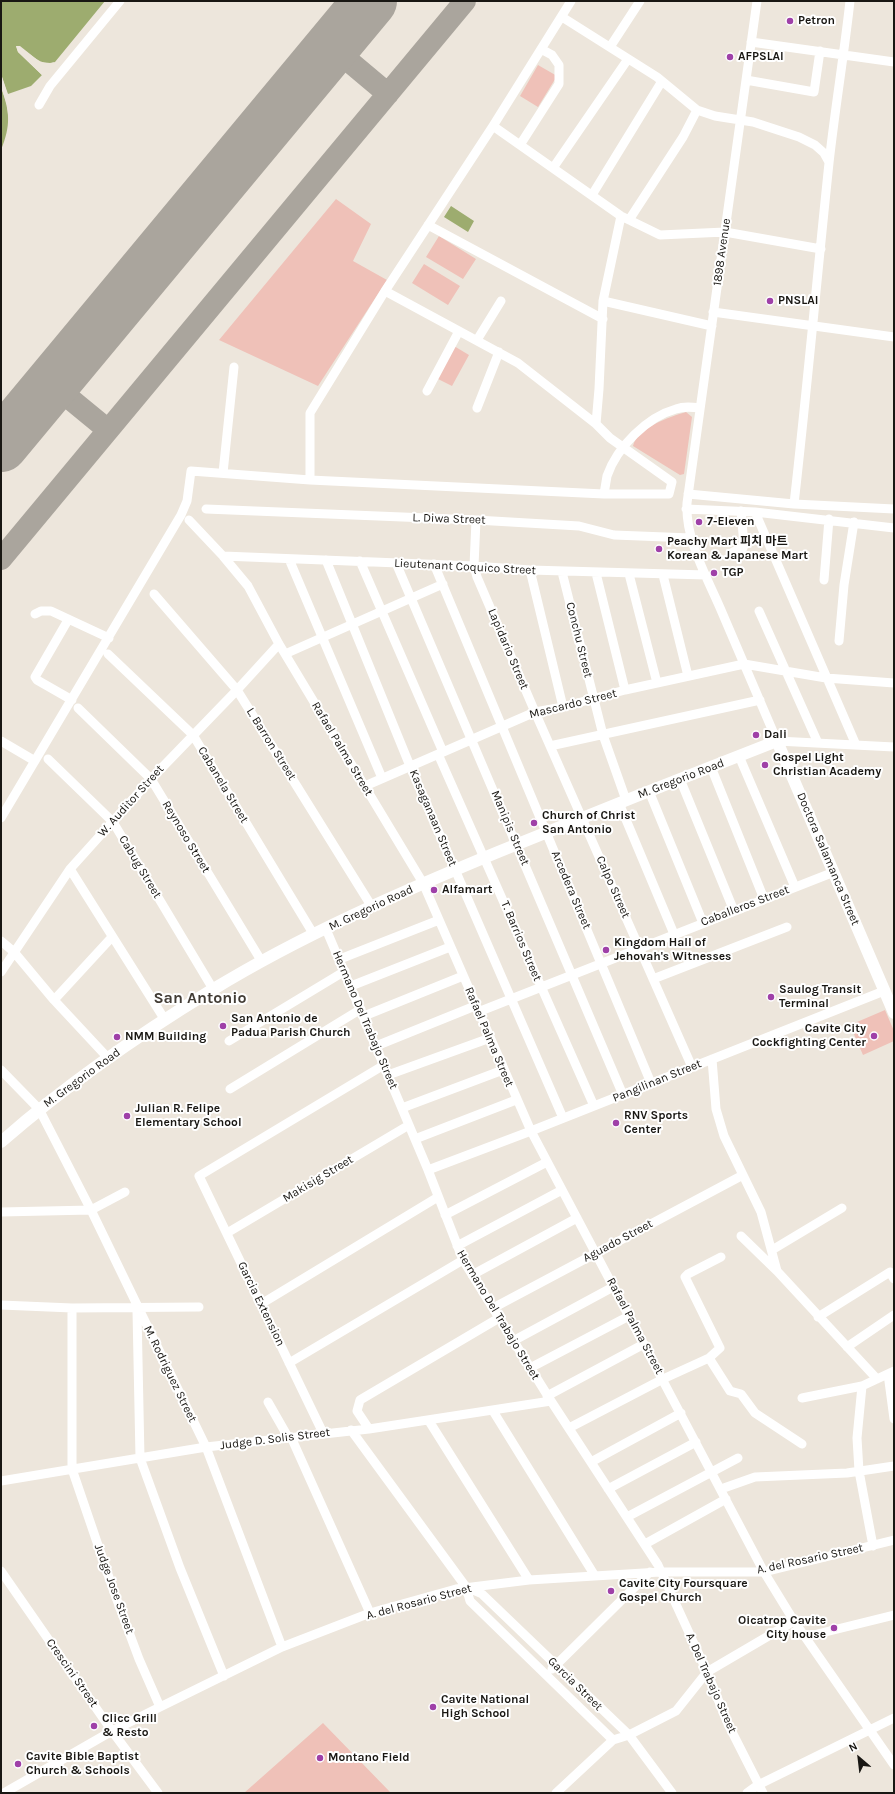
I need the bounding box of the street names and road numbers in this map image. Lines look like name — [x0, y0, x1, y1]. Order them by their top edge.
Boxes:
street label: 1898 Avenue — [710, 217, 734, 287]
street label: L. Diwa Street — [412, 511, 486, 527]
street label: Lieutenant Coquico Street — [394, 556, 536, 578]
street label: Conchu Street — [563, 601, 595, 679]
street label: Lapidario Street — [484, 606, 532, 692]
street label: Mascardo Street — [528, 686, 618, 722]
street label: Rafael Palma Street — [308, 699, 376, 799]
street label: L. Barron Street — [243, 705, 299, 783]
street label: Cabanela Street — [194, 744, 252, 826]
street label: M. Gregorio Road — [636, 756, 726, 802]
street label: W. Auditor Street — [95, 762, 167, 840]
street label: Kasaganaan Street — [406, 767, 460, 869]
street label: Manipis Street — [488, 788, 532, 868]
street label: Doctora Salamanca Street — [793, 790, 863, 928]
street label: Reynoso Street — [159, 798, 213, 876]
street label: Cabug Street — [116, 833, 164, 901]
street label: Arcedera Street — [548, 849, 594, 931]
street label: Calpo Street — [593, 854, 633, 920]
street label: M. Gregorio Road — [326, 882, 416, 934]
street label: Caballeros Street — [699, 883, 791, 929]
street label: T. Barrios Street — [498, 899, 544, 983]
street label: Hermano Del Trabajo Street — [329, 949, 401, 1091]
street label: Rafael Palma Street — [461, 985, 517, 1089]
street label: M. Gregorio Road — [41, 1045, 123, 1111]
street label: Pangilinan Street — [610, 1057, 704, 1105]
street label: Makisig Street — [280, 1152, 356, 1206]
street label: Aguado Street — [581, 1217, 655, 1265]
street label: Hermano Del Trabajo Street — [453, 1247, 543, 1383]
street label: Garcia Extension — [234, 1259, 288, 1349]
street label: Rafael Palma Street — [603, 1275, 667, 1377]
street label: M. Rodriguez Street — [140, 1323, 200, 1425]
street label: Judge D. Solis Street — [219, 1425, 331, 1453]
street label: A. del Rosario Street — [755, 1541, 865, 1577]
street label: Judge Jose Street — [91, 1542, 137, 1636]
street label: A. del Rosario Street — [365, 1581, 473, 1623]
street label: A. Del Trabajo Street — [682, 1631, 740, 1735]
street label: Crescini Street — [43, 1636, 101, 1710]
street label: Garcia Street — [545, 1654, 605, 1714]

